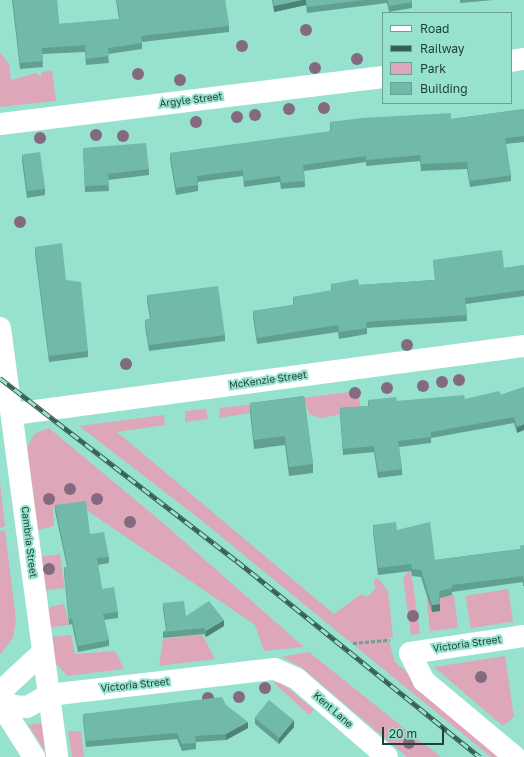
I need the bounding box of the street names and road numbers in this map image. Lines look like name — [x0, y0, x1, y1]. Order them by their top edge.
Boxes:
street label: Argyle Street — [159, 90, 223, 110]
street label: McKenzie Street — [228, 369, 308, 391]
street label: Cambria Street — [19, 506, 39, 578]
street label: Victoria Street — [432, 633, 502, 655]
street label: Victoria Street — [100, 675, 170, 695]
street label: Kent Lane — [311, 690, 355, 730]

